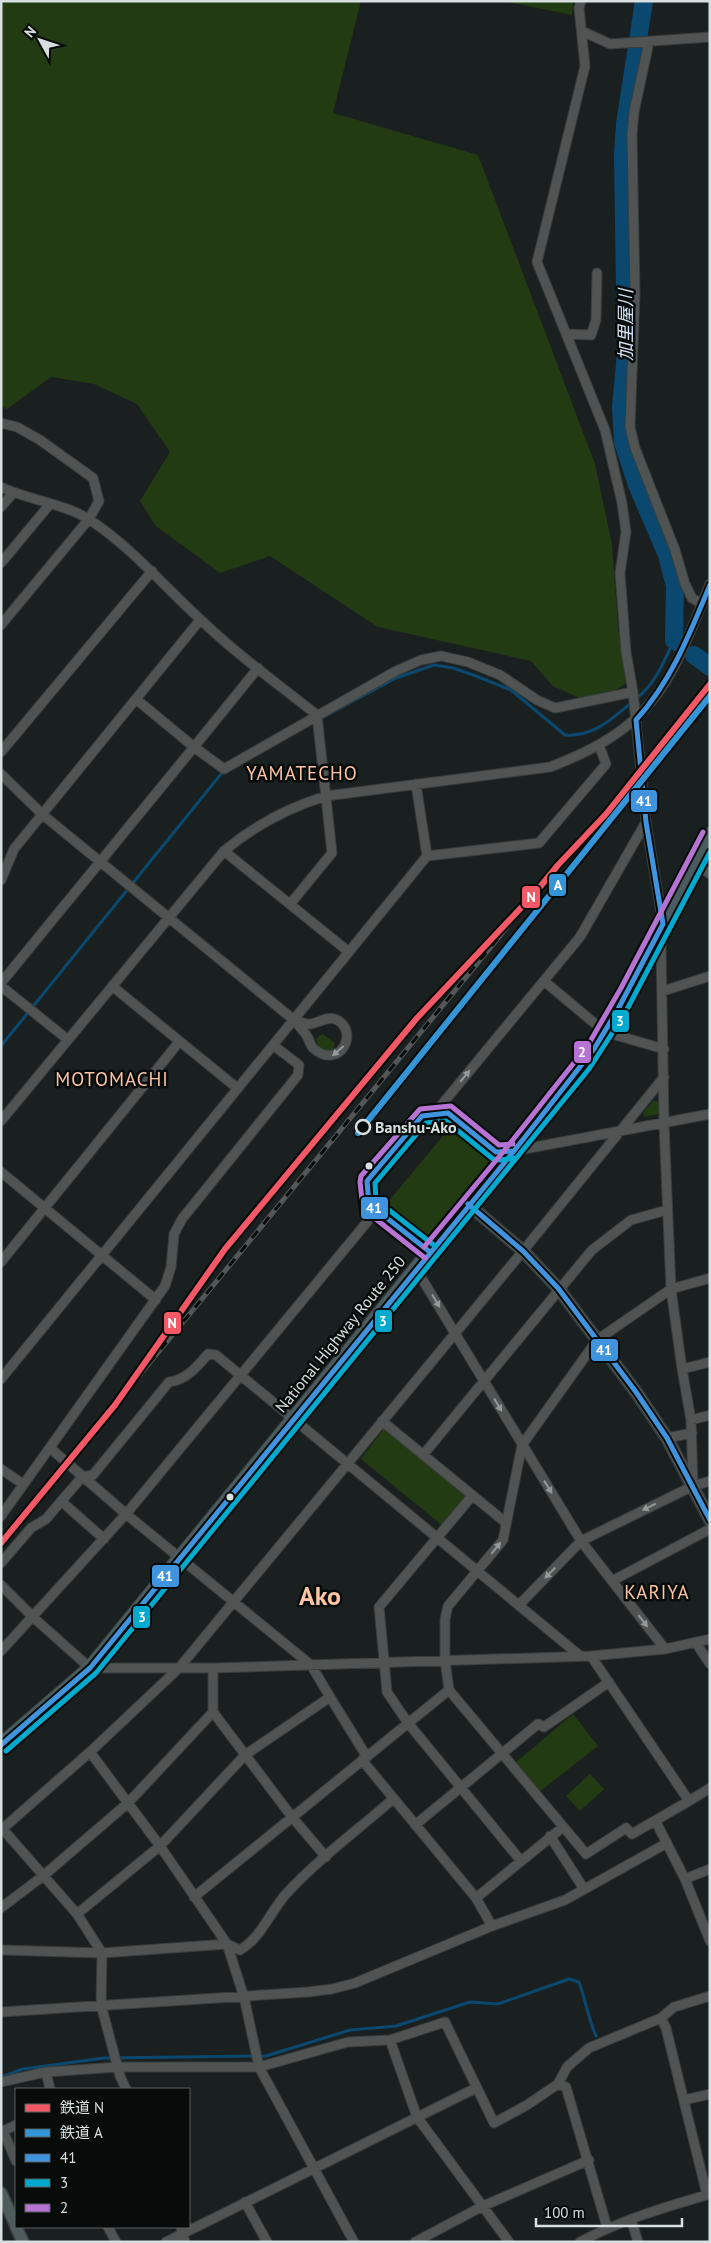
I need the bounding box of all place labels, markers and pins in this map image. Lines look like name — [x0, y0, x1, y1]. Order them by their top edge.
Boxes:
place label: Banshu-Ako — [375, 1117, 457, 1137]
marker: Banshu-Ako — [355, 1119, 371, 1135]
unlabelled marker — [364, 1161, 374, 1171]
unlabelled marker — [225, 1492, 235, 1502]

